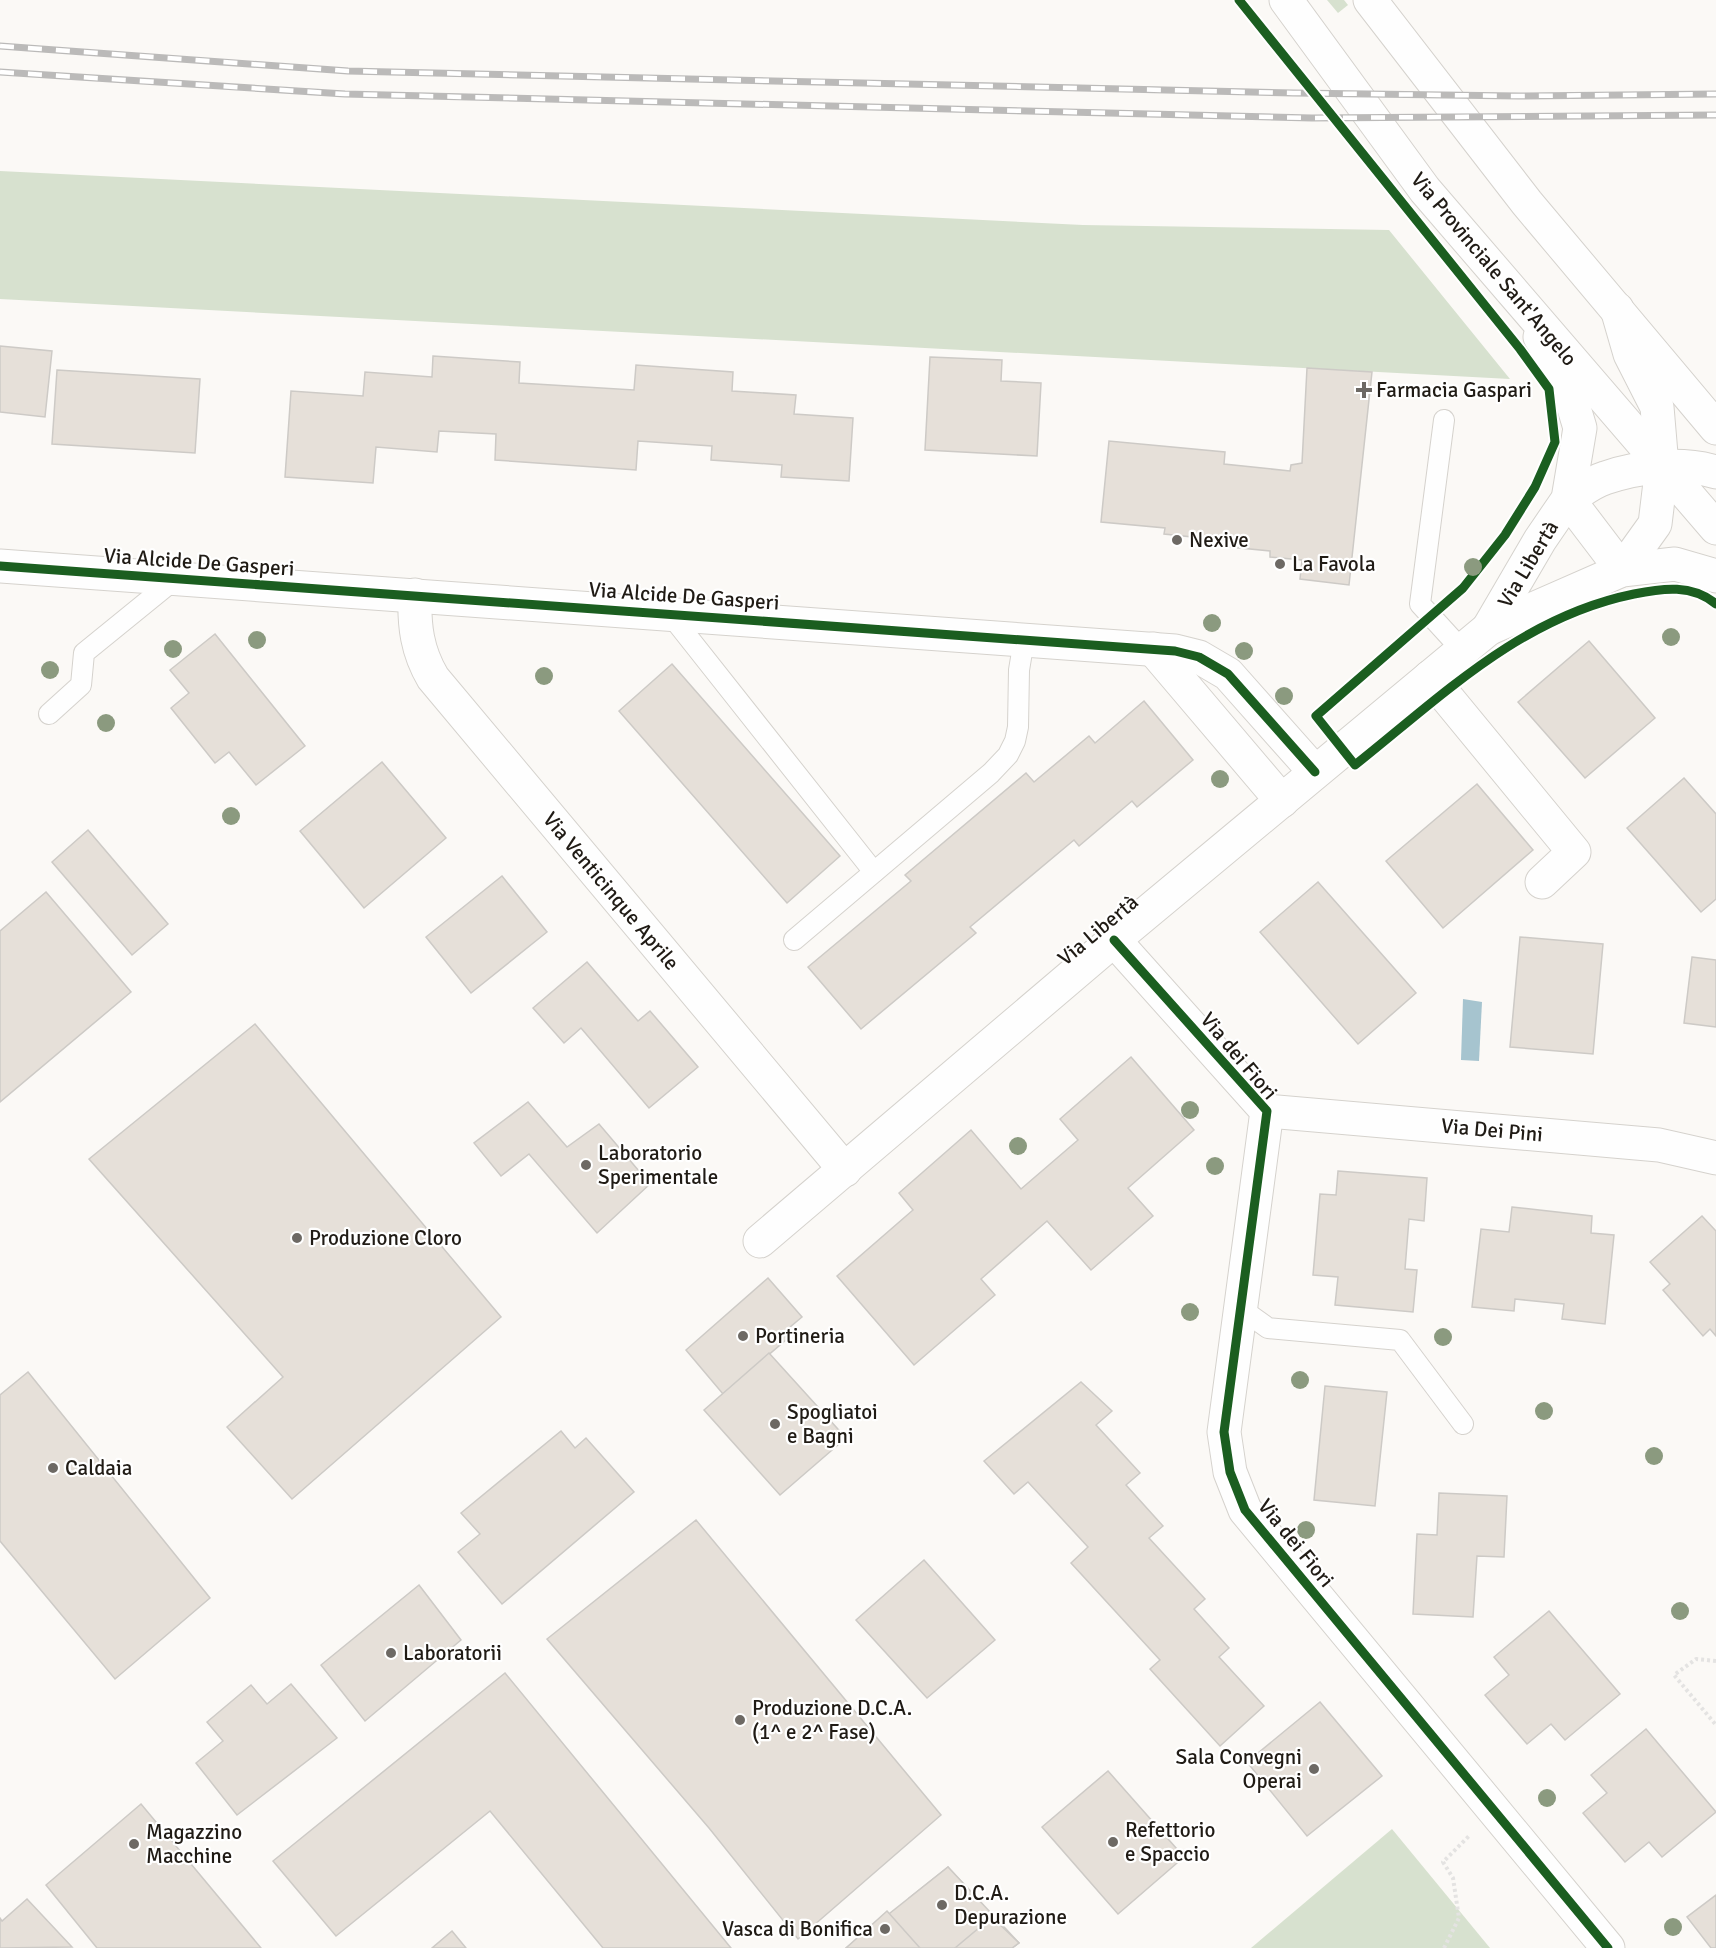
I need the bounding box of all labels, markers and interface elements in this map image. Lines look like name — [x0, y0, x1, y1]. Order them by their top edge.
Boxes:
street label: Via Provinciale Sant'Angelo — [1405, 167, 1583, 371]
place label: Farmacia Gaspari — [1376, 377, 1532, 403]
marker: Farmacia Gaspari — [1357, 383, 1371, 397]
street label: Via Libertà — [1492, 516, 1564, 612]
place label: Nexive — [1189, 527, 1249, 553]
marker: Nexive — [1170, 533, 1184, 547]
street label: Via Alcide De Gasperi — [103, 542, 295, 582]
place label: La Favola — [1292, 551, 1376, 577]
marker: La Favola — [1273, 557, 1287, 571]
street label: Via Alcide De Gasperi — [588, 576, 780, 616]
street label: Via Venticinque Aprile — [537, 807, 685, 975]
street label: Via Libertà — [1052, 889, 1144, 971]
street label: Via dei Fiori — [1195, 1007, 1283, 1105]
street label: Via Dei Pini — [1440, 1113, 1544, 1147]
place label: Laboratorio Sperimentale — [598, 1140, 718, 1190]
marker: Laboratorio Sperimentale — [579, 1158, 593, 1172]
place label: Produzione Cloro — [309, 1225, 462, 1251]
marker: Produzione Cloro — [290, 1231, 304, 1245]
place label: Portineria — [755, 1323, 845, 1349]
marker: Portineria — [736, 1329, 750, 1343]
place label: Spogliatoi e Bagni — [787, 1399, 878, 1449]
marker: Spogliatoi e Bagni — [768, 1417, 782, 1431]
place label: Caldaia — [65, 1455, 132, 1481]
marker: Caldaia — [46, 1461, 60, 1475]
street label: Via dei Fiori — [1252, 1494, 1340, 1592]
place label: Laboratorii — [403, 1640, 502, 1666]
marker: Laboratorii — [384, 1646, 398, 1660]
place label: Produzione D.C.A. (1^ e 2^ Fase) — [752, 1695, 912, 1745]
marker: Produzione D.C.A. (1^ e 2^ Fase) — [733, 1713, 747, 1727]
place label: Sala Convegni Operai — [1176, 1744, 1302, 1794]
marker: Sala Convegni Operai — [1307, 1762, 1321, 1776]
place label: Refettorio e Spaccio — [1125, 1817, 1215, 1867]
place label: Magazzino Macchine — [146, 1819, 242, 1869]
marker: Refettorio e Spaccio — [1106, 1835, 1120, 1849]
marker: Magazzino Macchine — [127, 1837, 141, 1851]
place label: D.C.A. Depurazione — [954, 1880, 1067, 1930]
marker: D.C.A. Depurazione — [935, 1898, 949, 1912]
place label: Vasca di Bonifica — [722, 1916, 873, 1942]
marker: Vasca di Bonifica — [878, 1922, 892, 1936]

